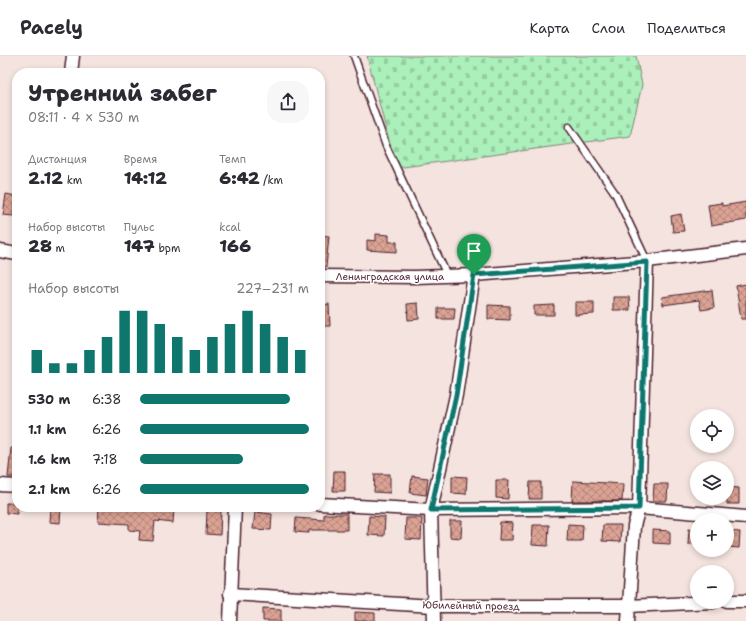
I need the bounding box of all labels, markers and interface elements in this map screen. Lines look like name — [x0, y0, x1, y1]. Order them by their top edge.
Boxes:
text: Pacely — [20, 15, 83, 40]
text: Карта — [529, 19, 570, 37]
text: Слои — [592, 19, 625, 37]
text: Поделиться — [647, 19, 726, 37]
text: Утренний забег — [28, 79, 217, 108]
button: share — [267, 81, 309, 123]
text: 08:11 · 4 × 530 m — [28, 109, 139, 126]
text: Дистанция — [28, 152, 87, 167]
text: Время — [124, 152, 157, 167]
text: Темп — [219, 152, 246, 167]
text: 2.12 — [28, 167, 63, 189]
text: 14:12 — [124, 167, 167, 189]
text: 6:42 — [219, 167, 260, 189]
text: km — [63, 173, 82, 188]
text: /km — [260, 173, 283, 188]
text: Набор высоты — [28, 220, 105, 235]
text: Пульс — [124, 220, 155, 235]
text: kcal — [219, 220, 241, 235]
pin — [457, 234, 491, 275]
text: 28 — [28, 235, 52, 257]
text: 147 — [124, 235, 155, 257]
text: 166 — [219, 235, 251, 257]
icon: arrive — [463, 240, 485, 262]
text: m — [52, 241, 65, 256]
text: bpm — [155, 241, 181, 256]
street label: Ленинградская улица — [336, 270, 445, 283]
text: Набор высоты — [28, 280, 119, 297]
text: 227–231 m — [236, 280, 309, 297]
text: 530 m — [28, 391, 70, 408]
text: 6:38 — [92, 391, 121, 408]
map controls — [690, 409, 734, 609]
button: locate — [690, 409, 734, 453]
text: 1.1 km — [28, 421, 66, 438]
text: 6:26 — [92, 421, 121, 438]
text: 1.6 km — [28, 451, 71, 468]
text: 7:18 — [92, 451, 118, 468]
button: layers — [690, 461, 734, 505]
text: 2.1 km — [28, 481, 70, 498]
text: 6:26 — [92, 481, 121, 498]
button: + — [690, 513, 734, 557]
button: − — [690, 565, 734, 609]
street label: Юбилейный проезд — [422, 598, 520, 613]

